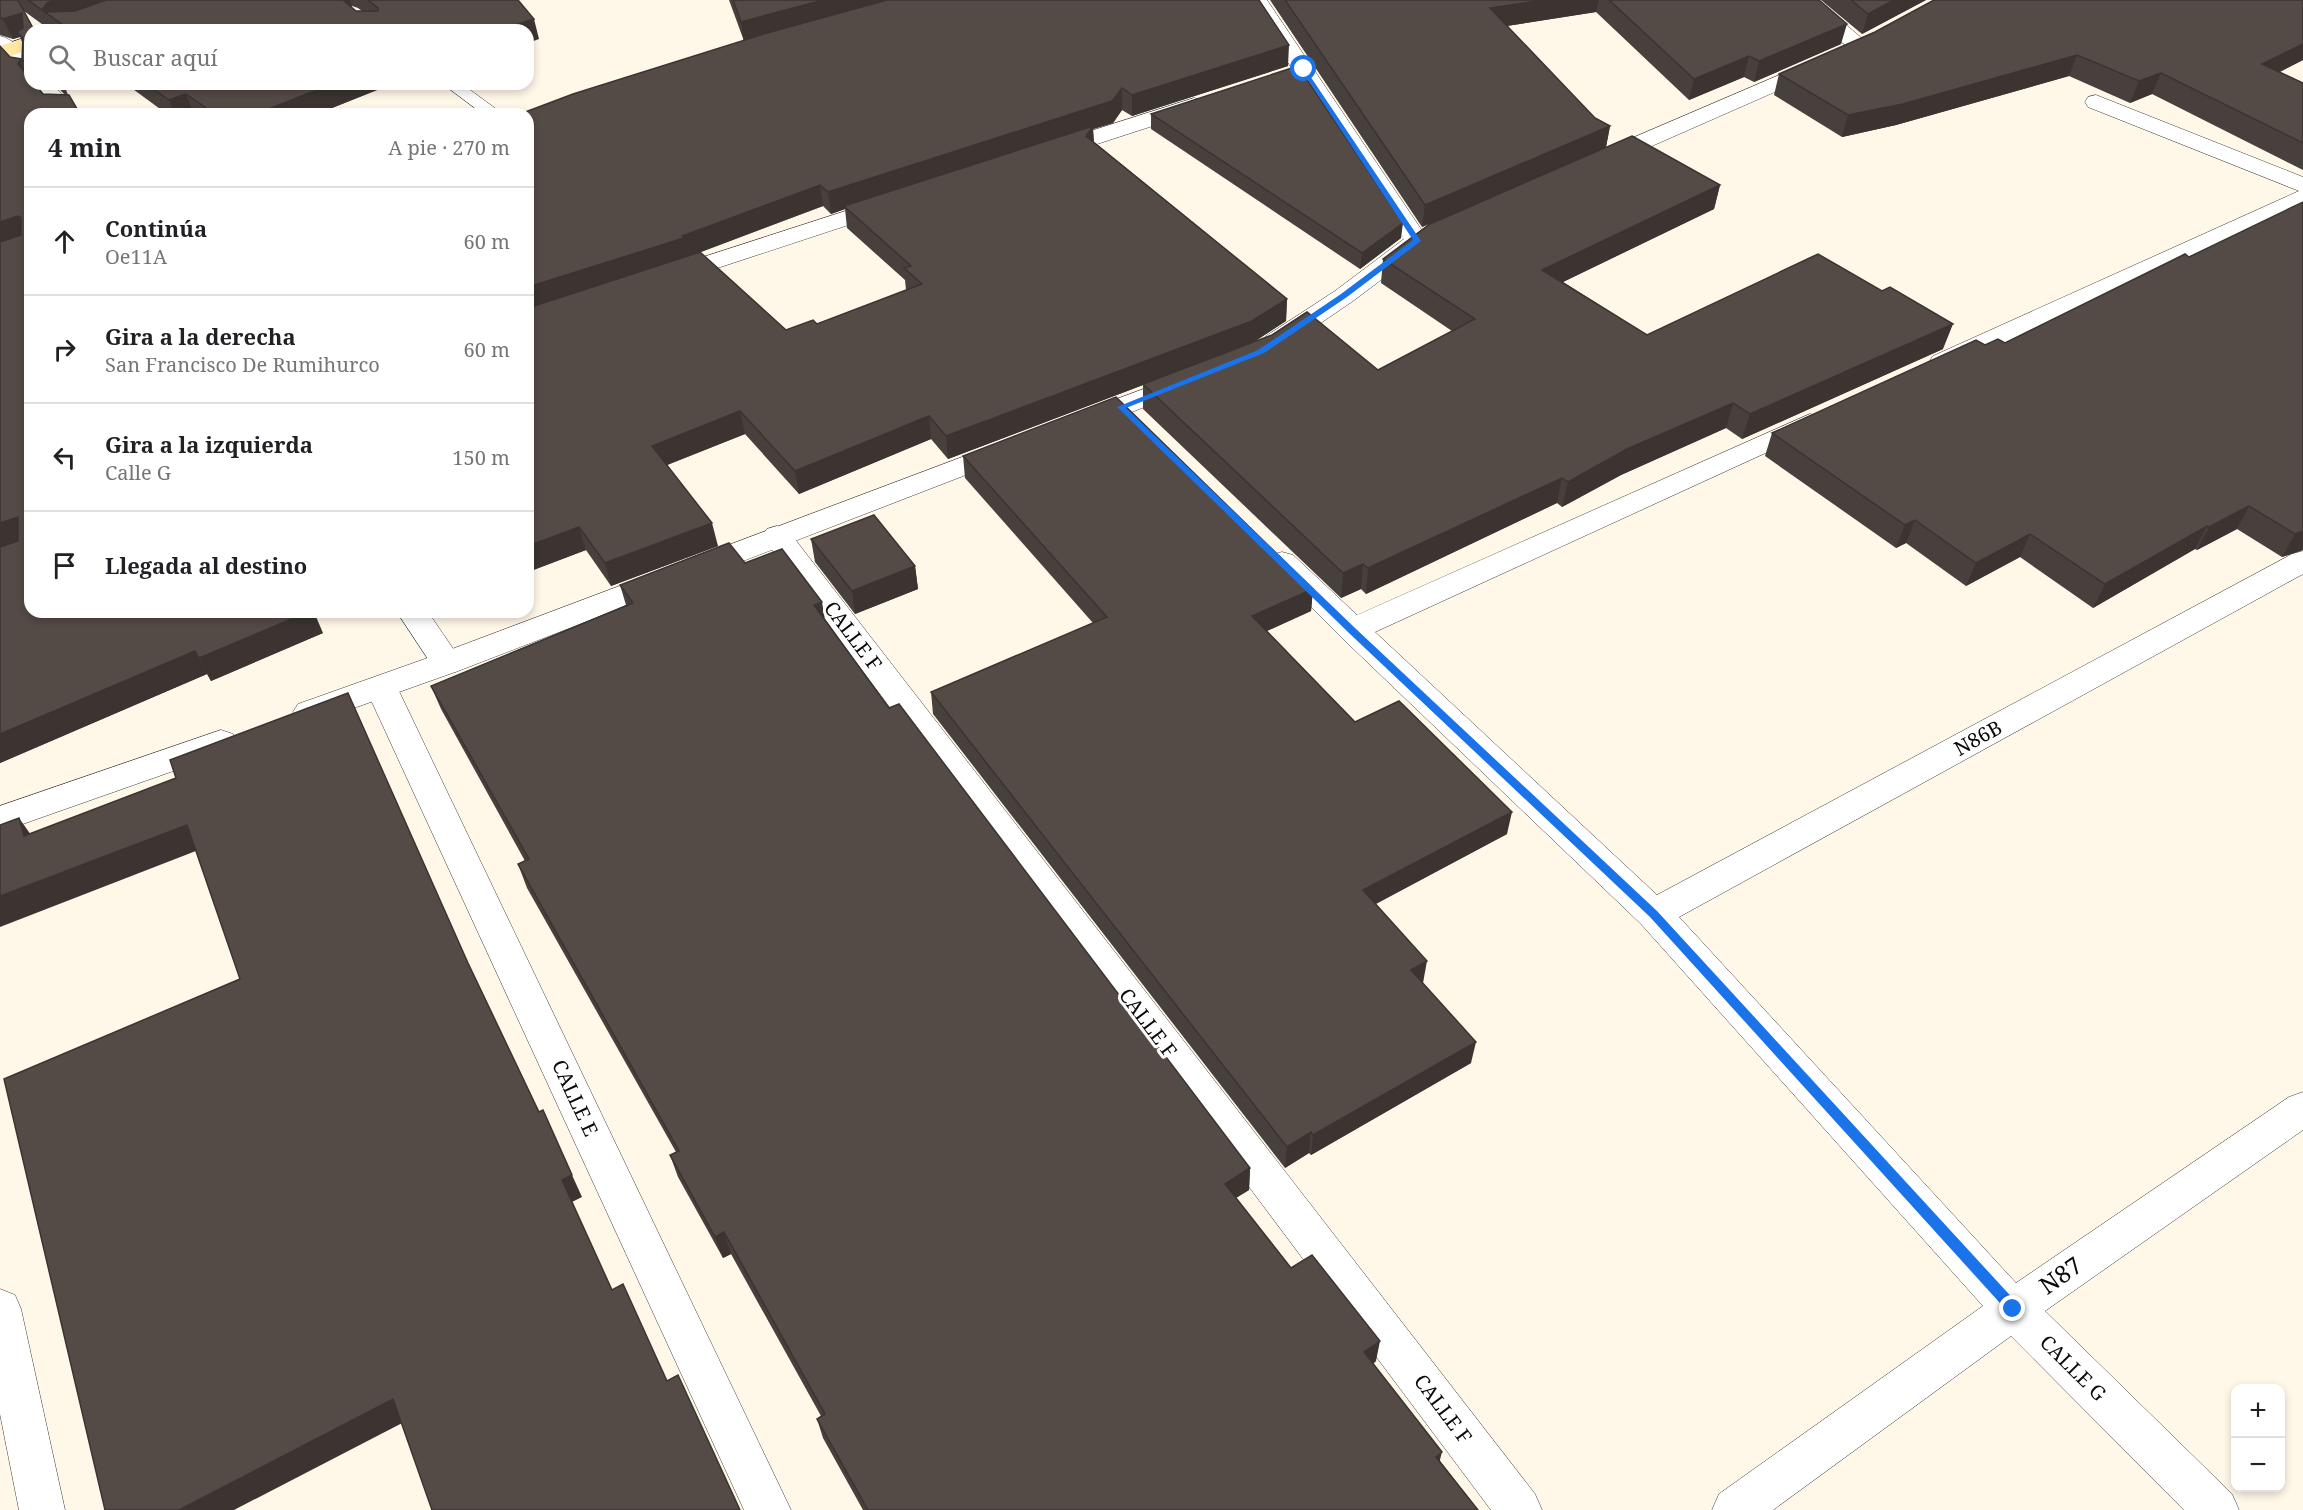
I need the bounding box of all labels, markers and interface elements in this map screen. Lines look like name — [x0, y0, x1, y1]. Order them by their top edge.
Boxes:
search box — [24, 24, 534, 90]
icon: search — [45, 41, 78, 74]
text: Buscar aquí — [93, 42, 217, 72]
route start — [1290, 55, 1316, 81]
text: 4 min — [48, 129, 122, 165]
text: A pie · 270 m — [388, 134, 510, 161]
text: Continúa — [105, 213, 207, 243]
icon: ahead — [48, 225, 81, 258]
text: 60 m — [464, 228, 510, 255]
text: Oe11A — [105, 243, 167, 270]
text: Gira a la derecha — [105, 321, 296, 351]
icon: right — [48, 333, 81, 366]
text: 60 m — [464, 336, 510, 363]
text: San Francisco De Rumihurco — [105, 351, 380, 378]
text: Gira a la izquierda — [105, 429, 313, 459]
icon: left — [48, 441, 81, 474]
text: 150 m — [452, 444, 510, 471]
text: Calle G — [105, 459, 171, 486]
icon: arrive — [48, 549, 81, 582]
text: Llegada al destino — [105, 550, 307, 580]
street label: CALLE F — [818, 595, 888, 676]
street label: N86B — [1949, 713, 2006, 762]
street label: CALLE F — [1113, 982, 1183, 1063]
street label: CALLE E — [546, 1055, 605, 1140]
street label: N87 — [2032, 1248, 2088, 1301]
route end — [1999, 1295, 2025, 1321]
street label: CALLE G — [2034, 1329, 2112, 1407]
street label: CALLE F — [1408, 1368, 1478, 1449]
map controls — [2231, 1384, 2285, 1492]
button: + — [2231, 1384, 2285, 1438]
button: − — [2231, 1438, 2285, 1492]

